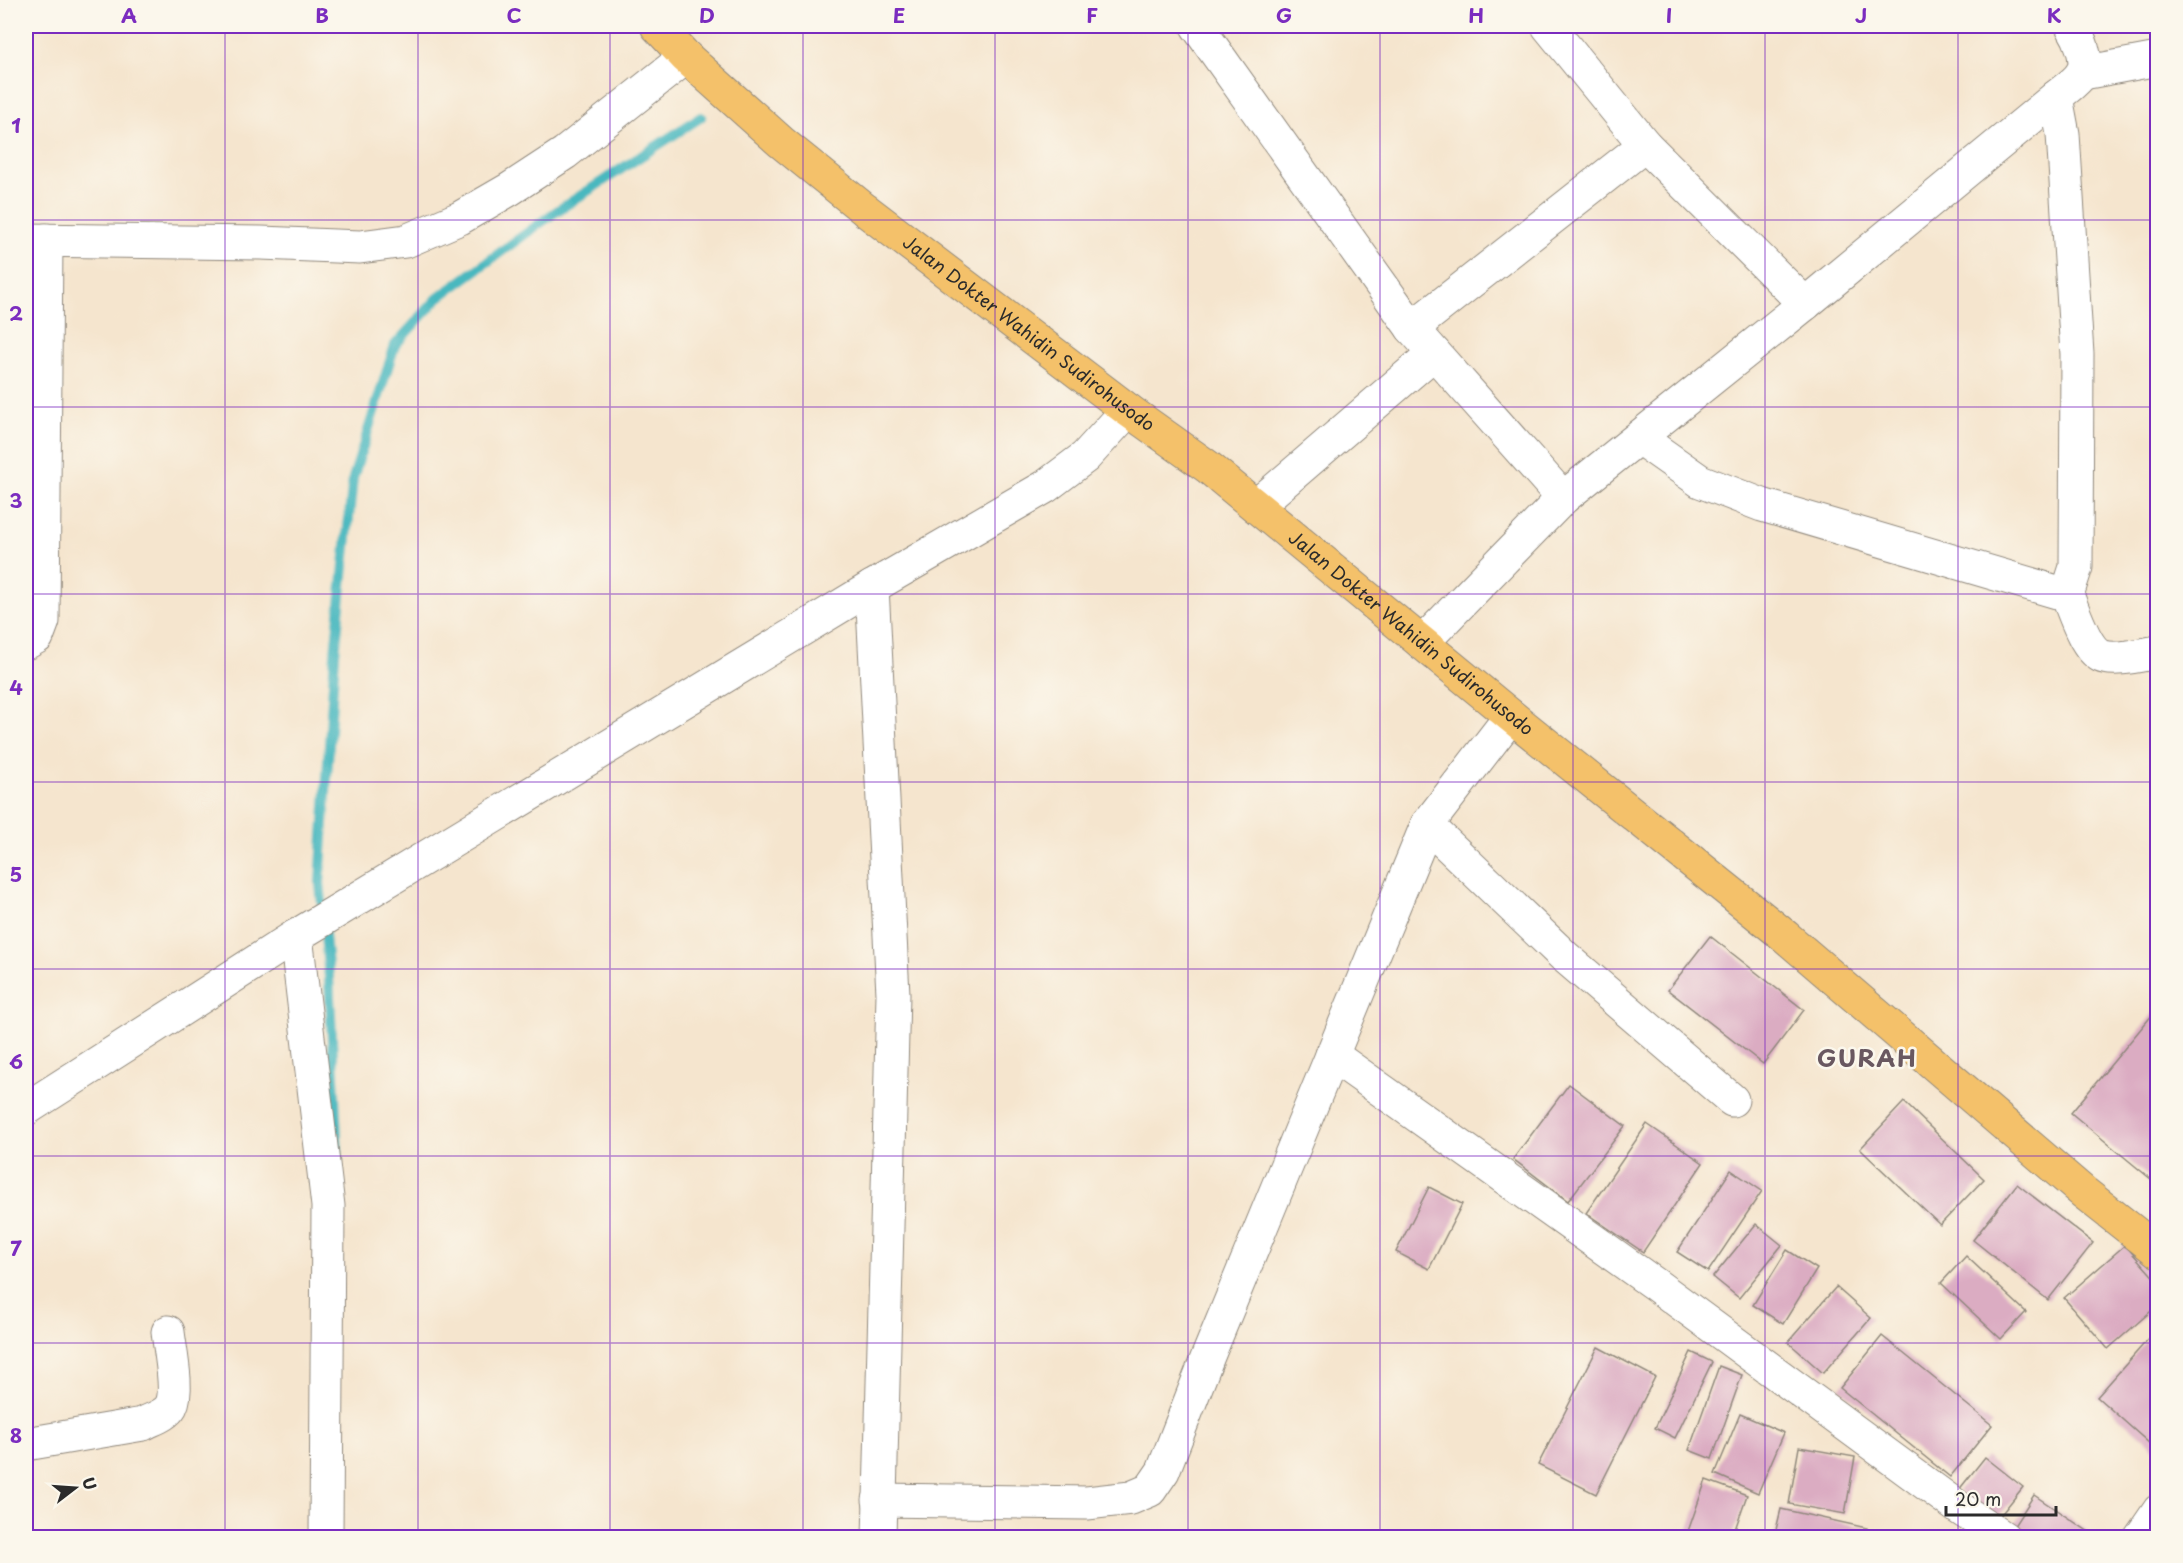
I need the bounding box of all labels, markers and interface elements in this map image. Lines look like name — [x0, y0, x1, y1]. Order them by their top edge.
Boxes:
text: A — [121, 0, 137, 30]
text: B — [315, 0, 329, 30]
text: C — [506, 0, 522, 30]
text: D — [699, 0, 715, 30]
text: E — [893, 0, 905, 30]
text: F — [1086, 0, 1098, 30]
text: G — [1276, 0, 1292, 30]
text: H — [1468, 0, 1484, 30]
text: I — [1666, 0, 1672, 30]
text: J — [1855, 0, 1867, 30]
text: K — [2047, 0, 2062, 30]
text: 1 — [11, 110, 21, 140]
street label: Jalan Dokter Wahidin Sudirohusodo — [898, 228, 1161, 437]
text: 2 — [9, 298, 23, 328]
text: 3 — [9, 485, 23, 515]
street label: Jalan Dokter Wahidin Sudirohusodo — [1283, 524, 1540, 741]
text: 4 — [9, 672, 23, 702]
text: 5 — [10, 859, 22, 889]
district label: GURAH — [1817, 1039, 1917, 1075]
text: 6 — [9, 1046, 23, 1076]
text: 7 — [10, 1233, 22, 1263]
text: 8 — [10, 1420, 22, 1450]
north arrow — [45, 1458, 105, 1518]
text: U — [77, 1474, 104, 1493]
scale bar — [1946, 1479, 2056, 1517]
text: 20 m — [1955, 1485, 2001, 1512]

